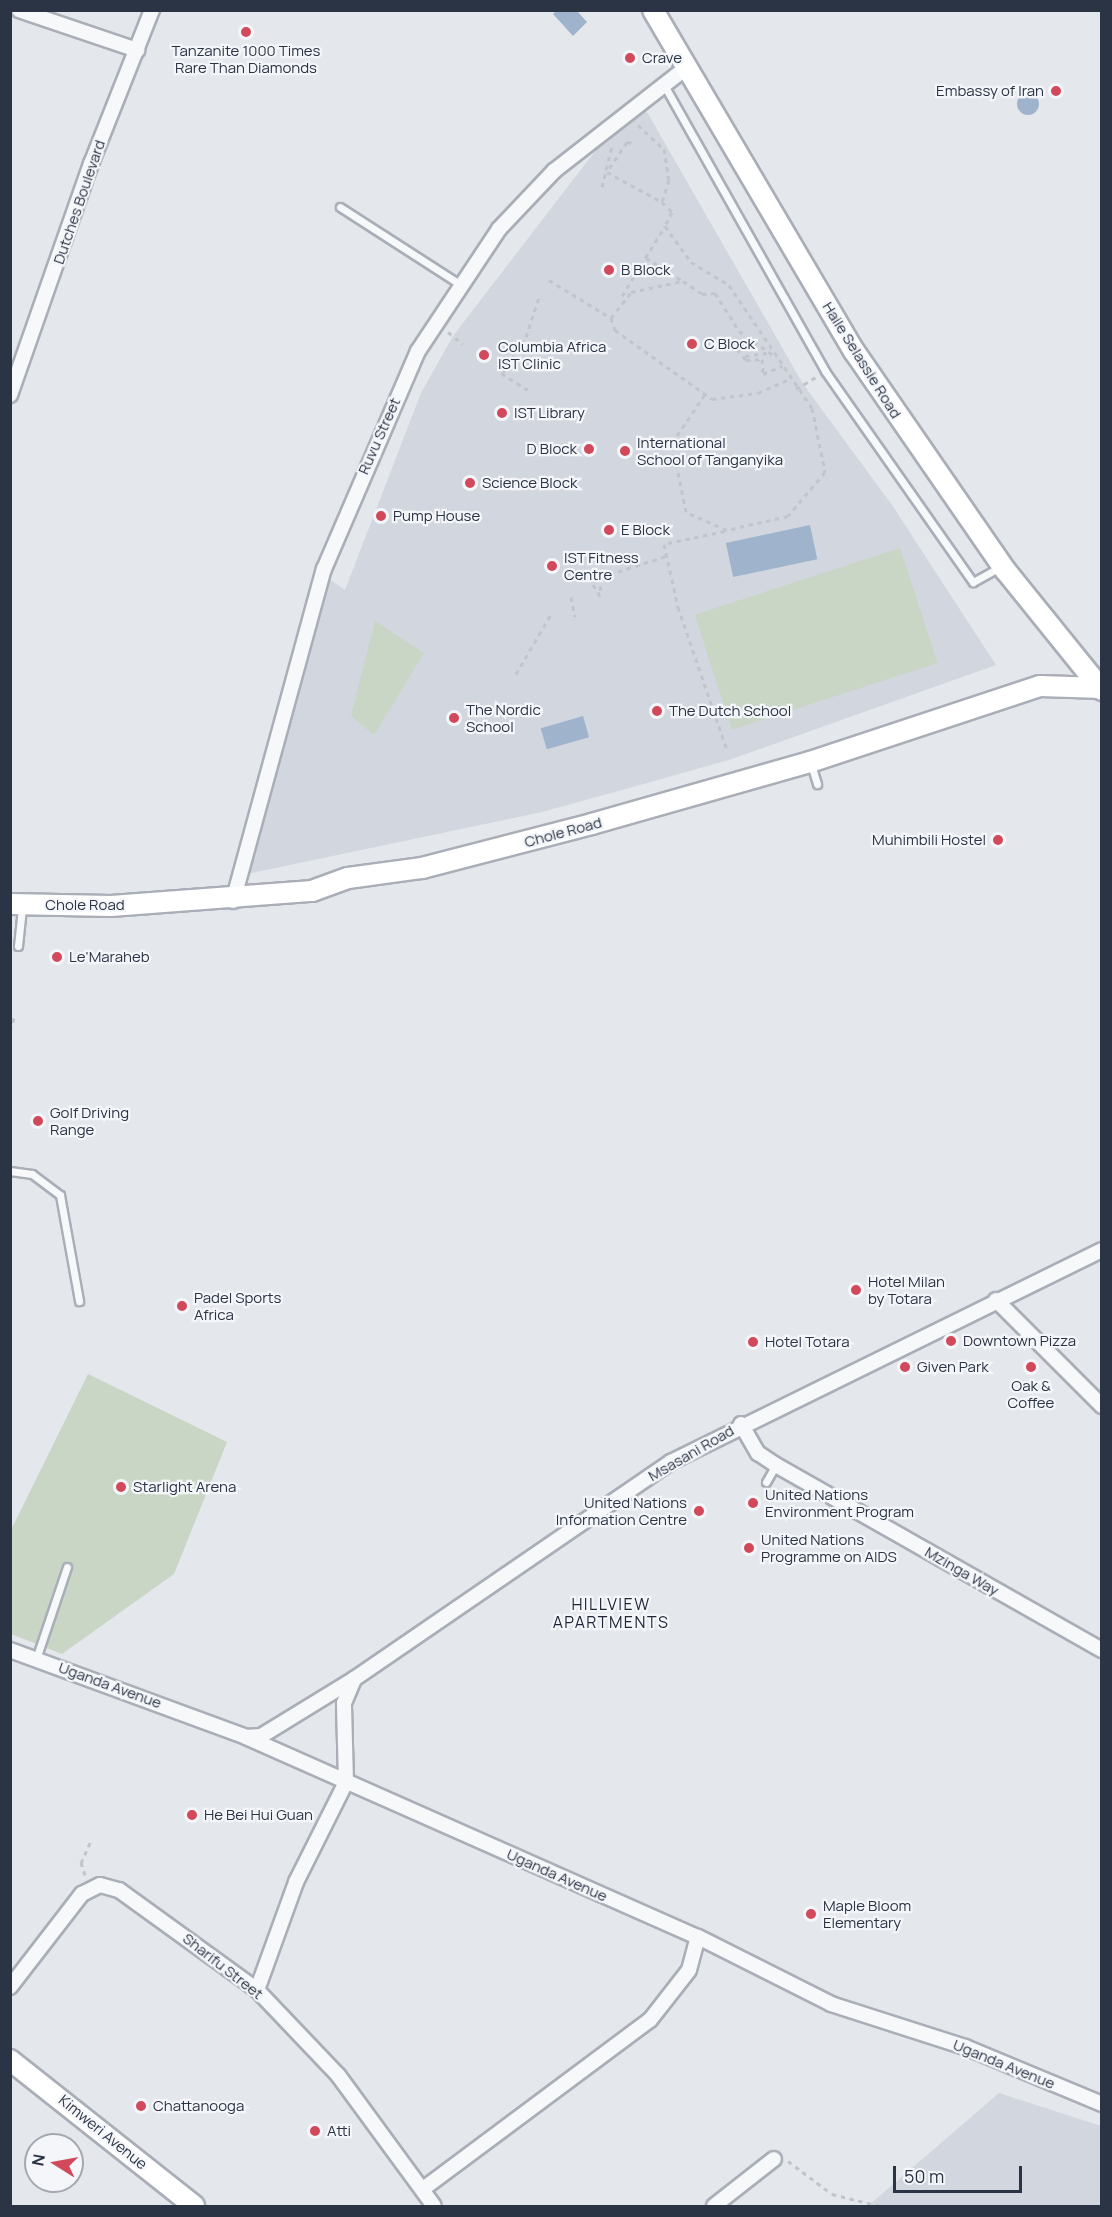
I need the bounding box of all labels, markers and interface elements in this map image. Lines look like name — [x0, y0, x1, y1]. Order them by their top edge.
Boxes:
marker: Tanzanite 1000 Times Rare Than Diamonds — [239, 25, 253, 39]
place label: Tanzanite 1000 Times Rare Than Diamonds — [172, 41, 320, 76]
place label: Crave — [642, 49, 682, 67]
marker: Crave — [623, 51, 637, 65]
place label: Embassy of Iran — [936, 82, 1044, 100]
marker: Embassy of Iran — [1049, 84, 1063, 98]
street label: Dutches Boulevard — [49, 138, 109, 266]
place label: B Block — [621, 261, 671, 279]
marker: B Block — [602, 263, 616, 277]
street label: Haile Selassie Road — [819, 298, 905, 422]
place label: C Block — [704, 335, 755, 353]
place label: Columbia Africa IST Clinic — [498, 337, 606, 372]
marker: C Block — [685, 337, 699, 351]
marker: Columbia Africa IST Clinic — [475, 346, 493, 364]
street label: Ruvu Street — [354, 395, 404, 477]
place label: IST Library — [514, 404, 585, 422]
marker: IST Library — [495, 406, 509, 420]
place label: International School of Tanganyika — [637, 433, 783, 468]
place label: D Block — [527, 440, 577, 458]
marker: D Block — [582, 442, 596, 456]
marker: International School of Tanganyika — [618, 444, 632, 458]
place label: Science Block — [482, 474, 577, 492]
marker: Science Block — [463, 476, 477, 490]
place label: Pump House — [393, 507, 480, 525]
marker: Pump House — [374, 509, 388, 523]
place label: E Block — [621, 521, 670, 539]
marker: E Block — [602, 523, 616, 537]
place label: IST Fitness Centre — [564, 548, 639, 583]
marker: IST Fitness Centre — [545, 559, 559, 573]
place label: The Nordic School — [466, 700, 541, 735]
place label: The Dutch School — [669, 702, 791, 720]
marker: The Dutch School — [650, 704, 664, 718]
marker: The Nordic School — [447, 711, 461, 725]
street label: Chole Road — [522, 813, 604, 851]
place label: Muhimbili Hostel — [872, 831, 986, 849]
marker: Muhimbili Hostel — [991, 833, 1005, 847]
street label: Chole Road — [45, 896, 125, 914]
place label: Le'Maraheb — [69, 948, 150, 966]
marker: Le'Maraheb — [50, 950, 64, 964]
place label: Golf Driving Range — [50, 1103, 129, 1138]
marker: Golf Driving Range — [31, 1114, 45, 1128]
place label: Hotel Milan by Totara — [868, 1272, 945, 1307]
marker: Hotel Milan by Totara — [849, 1283, 863, 1297]
place label: Padel Sports Africa — [194, 1288, 281, 1323]
marker: Padel Sports Africa — [175, 1299, 189, 1313]
place label: Downtown Pizza — [963, 1332, 1076, 1350]
place label: Hotel Totara — [765, 1333, 850, 1351]
marker: Downtown Pizza — [944, 1334, 958, 1348]
marker: Hotel Totara — [746, 1335, 760, 1349]
place label: Given Park — [917, 1358, 989, 1376]
marker: Given Park — [898, 1360, 912, 1374]
marker: Oak & Coffee — [1024, 1360, 1038, 1374]
place label: Oak & Coffee — [1008, 1376, 1054, 1411]
street label: Msasani Road — [645, 1421, 737, 1485]
place label: Starlight Arena — [133, 1478, 236, 1496]
marker: Starlight Arena — [114, 1480, 128, 1494]
place label: United Nations Environment Program — [765, 1485, 914, 1520]
place label: United Nations Information Centre — [556, 1493, 687, 1528]
marker: United Nations Environment Program — [746, 1496, 760, 1510]
marker: United Nations Information Centre — [692, 1504, 706, 1518]
place label: United Nations Programme on AIDS — [761, 1530, 897, 1565]
marker: United Nations Programme on AIDS — [742, 1541, 756, 1555]
street label: Mzinga Way — [922, 1543, 1002, 1599]
district label: HILLVIEW APARTMENTS — [553, 1594, 669, 1632]
street label: Uganda Avenue — [56, 1658, 164, 1712]
place label: He Bei Hui Guan — [204, 1806, 313, 1824]
marker: He Bei Hui Guan — [185, 1808, 199, 1822]
street label: Uganda Avenue — [504, 1845, 610, 1905]
place label: Maple Bloom Elementary — [823, 1896, 911, 1931]
marker: Maple Bloom Elementary — [804, 1907, 818, 1921]
street label: Sharifu Street — [179, 1929, 267, 2003]
street label: Uganda Avenue — [950, 2035, 1058, 2093]
street label: Kimweri Avenue — [55, 2091, 151, 2173]
place label: Chattanooga — [153, 2097, 244, 2115]
marker: Chattanooga — [134, 2099, 148, 2113]
place label: Atti — [327, 2122, 351, 2140]
marker: Atti — [308, 2124, 322, 2138]
north arrow — [24, 2133, 84, 2193]
text: N — [26, 2152, 50, 2168]
scale bar — [896, 2154, 1025, 2192]
text: 50 m — [904, 2164, 944, 2188]

